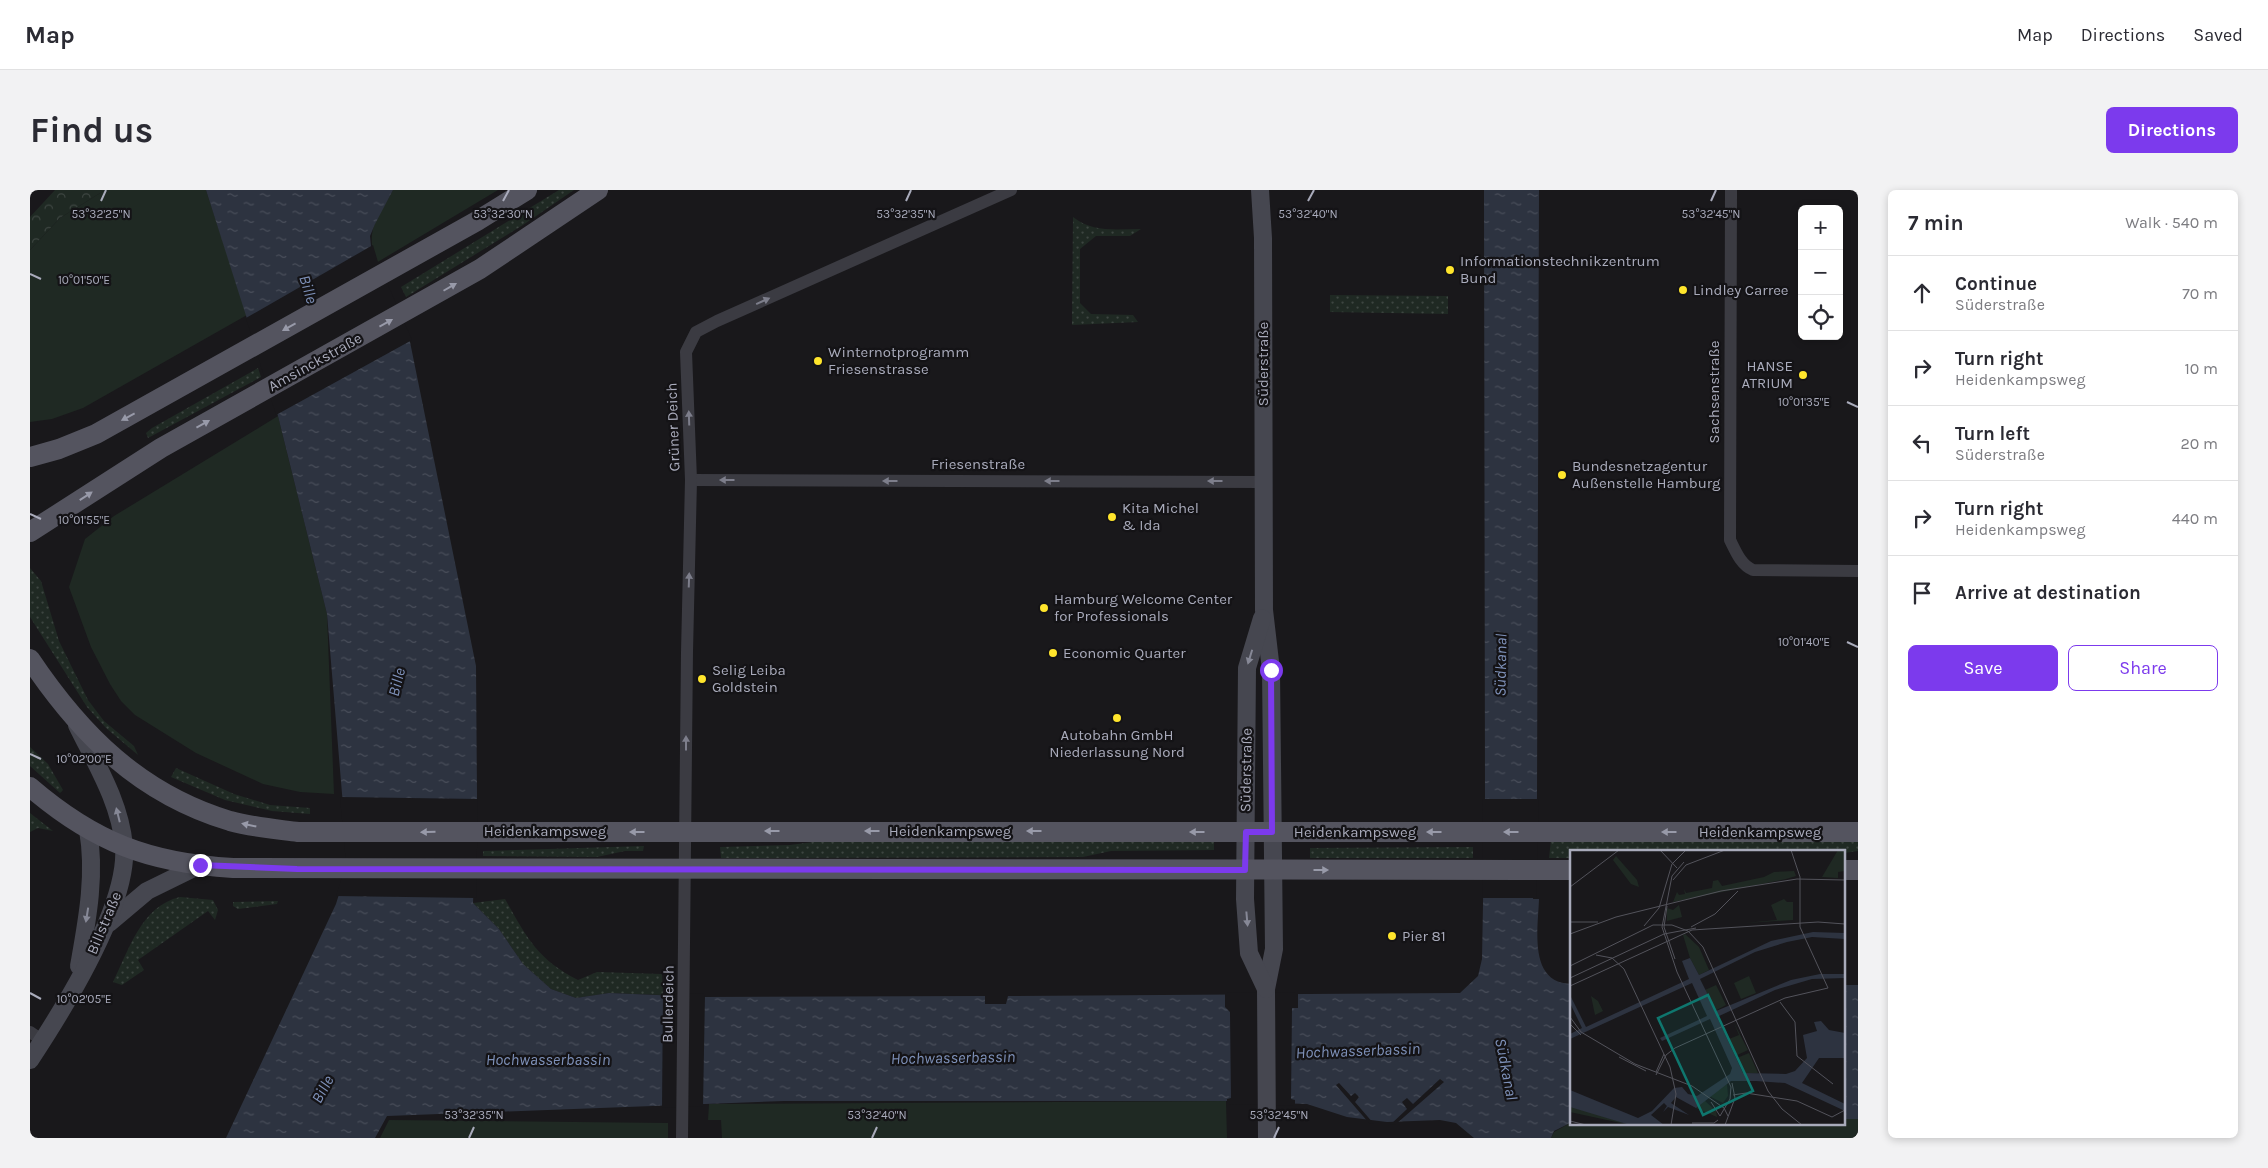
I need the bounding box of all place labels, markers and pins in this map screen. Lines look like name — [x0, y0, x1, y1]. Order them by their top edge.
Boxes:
place label: Informationstechnikzentrum Bund — [1460, 252, 1660, 287]
marker: Informationstechnikzentrum Bund — [1444, 264, 1456, 276]
place label: Lindley Carree — [1693, 281, 1789, 299]
marker: Lindley Carree — [1677, 284, 1689, 296]
place label: Winternotprogramm Friesenstrasse — [828, 343, 969, 378]
marker: Winternotprogramm Friesenstrasse — [812, 355, 824, 367]
place label: HANSE ATRIUM — [1742, 357, 1793, 392]
marker: HANSE ATRIUM — [1797, 369, 1809, 381]
place label: Bundesnetzagentur Außenstelle Hamburg — [1572, 457, 1721, 492]
marker: Bundesnetzagentur Außenstelle Hamburg — [1556, 469, 1568, 481]
place label: Kita Michel & Ida — [1122, 499, 1199, 534]
marker: Kita Michel & Ida — [1106, 511, 1118, 523]
place label: Hamburg Welcome Center for Professionals — [1054, 590, 1233, 625]
marker: Hamburg Welcome Center for Professionals — [1038, 602, 1050, 614]
place label: Economic Quarter — [1063, 644, 1186, 662]
marker: Economic Quarter — [1047, 647, 1059, 659]
place label: Selig Leiba Goldstein — [712, 661, 786, 696]
marker: Selig Leiba Goldstein — [696, 673, 708, 685]
marker: Autobahn GmbH Niederlassung Nord — [1111, 712, 1123, 724]
place label: Autobahn GmbH Niederlassung Nord — [1049, 726, 1185, 761]
place label: Pier 81 — [1402, 927, 1446, 945]
marker: Pier 81 — [1386, 930, 1398, 942]

